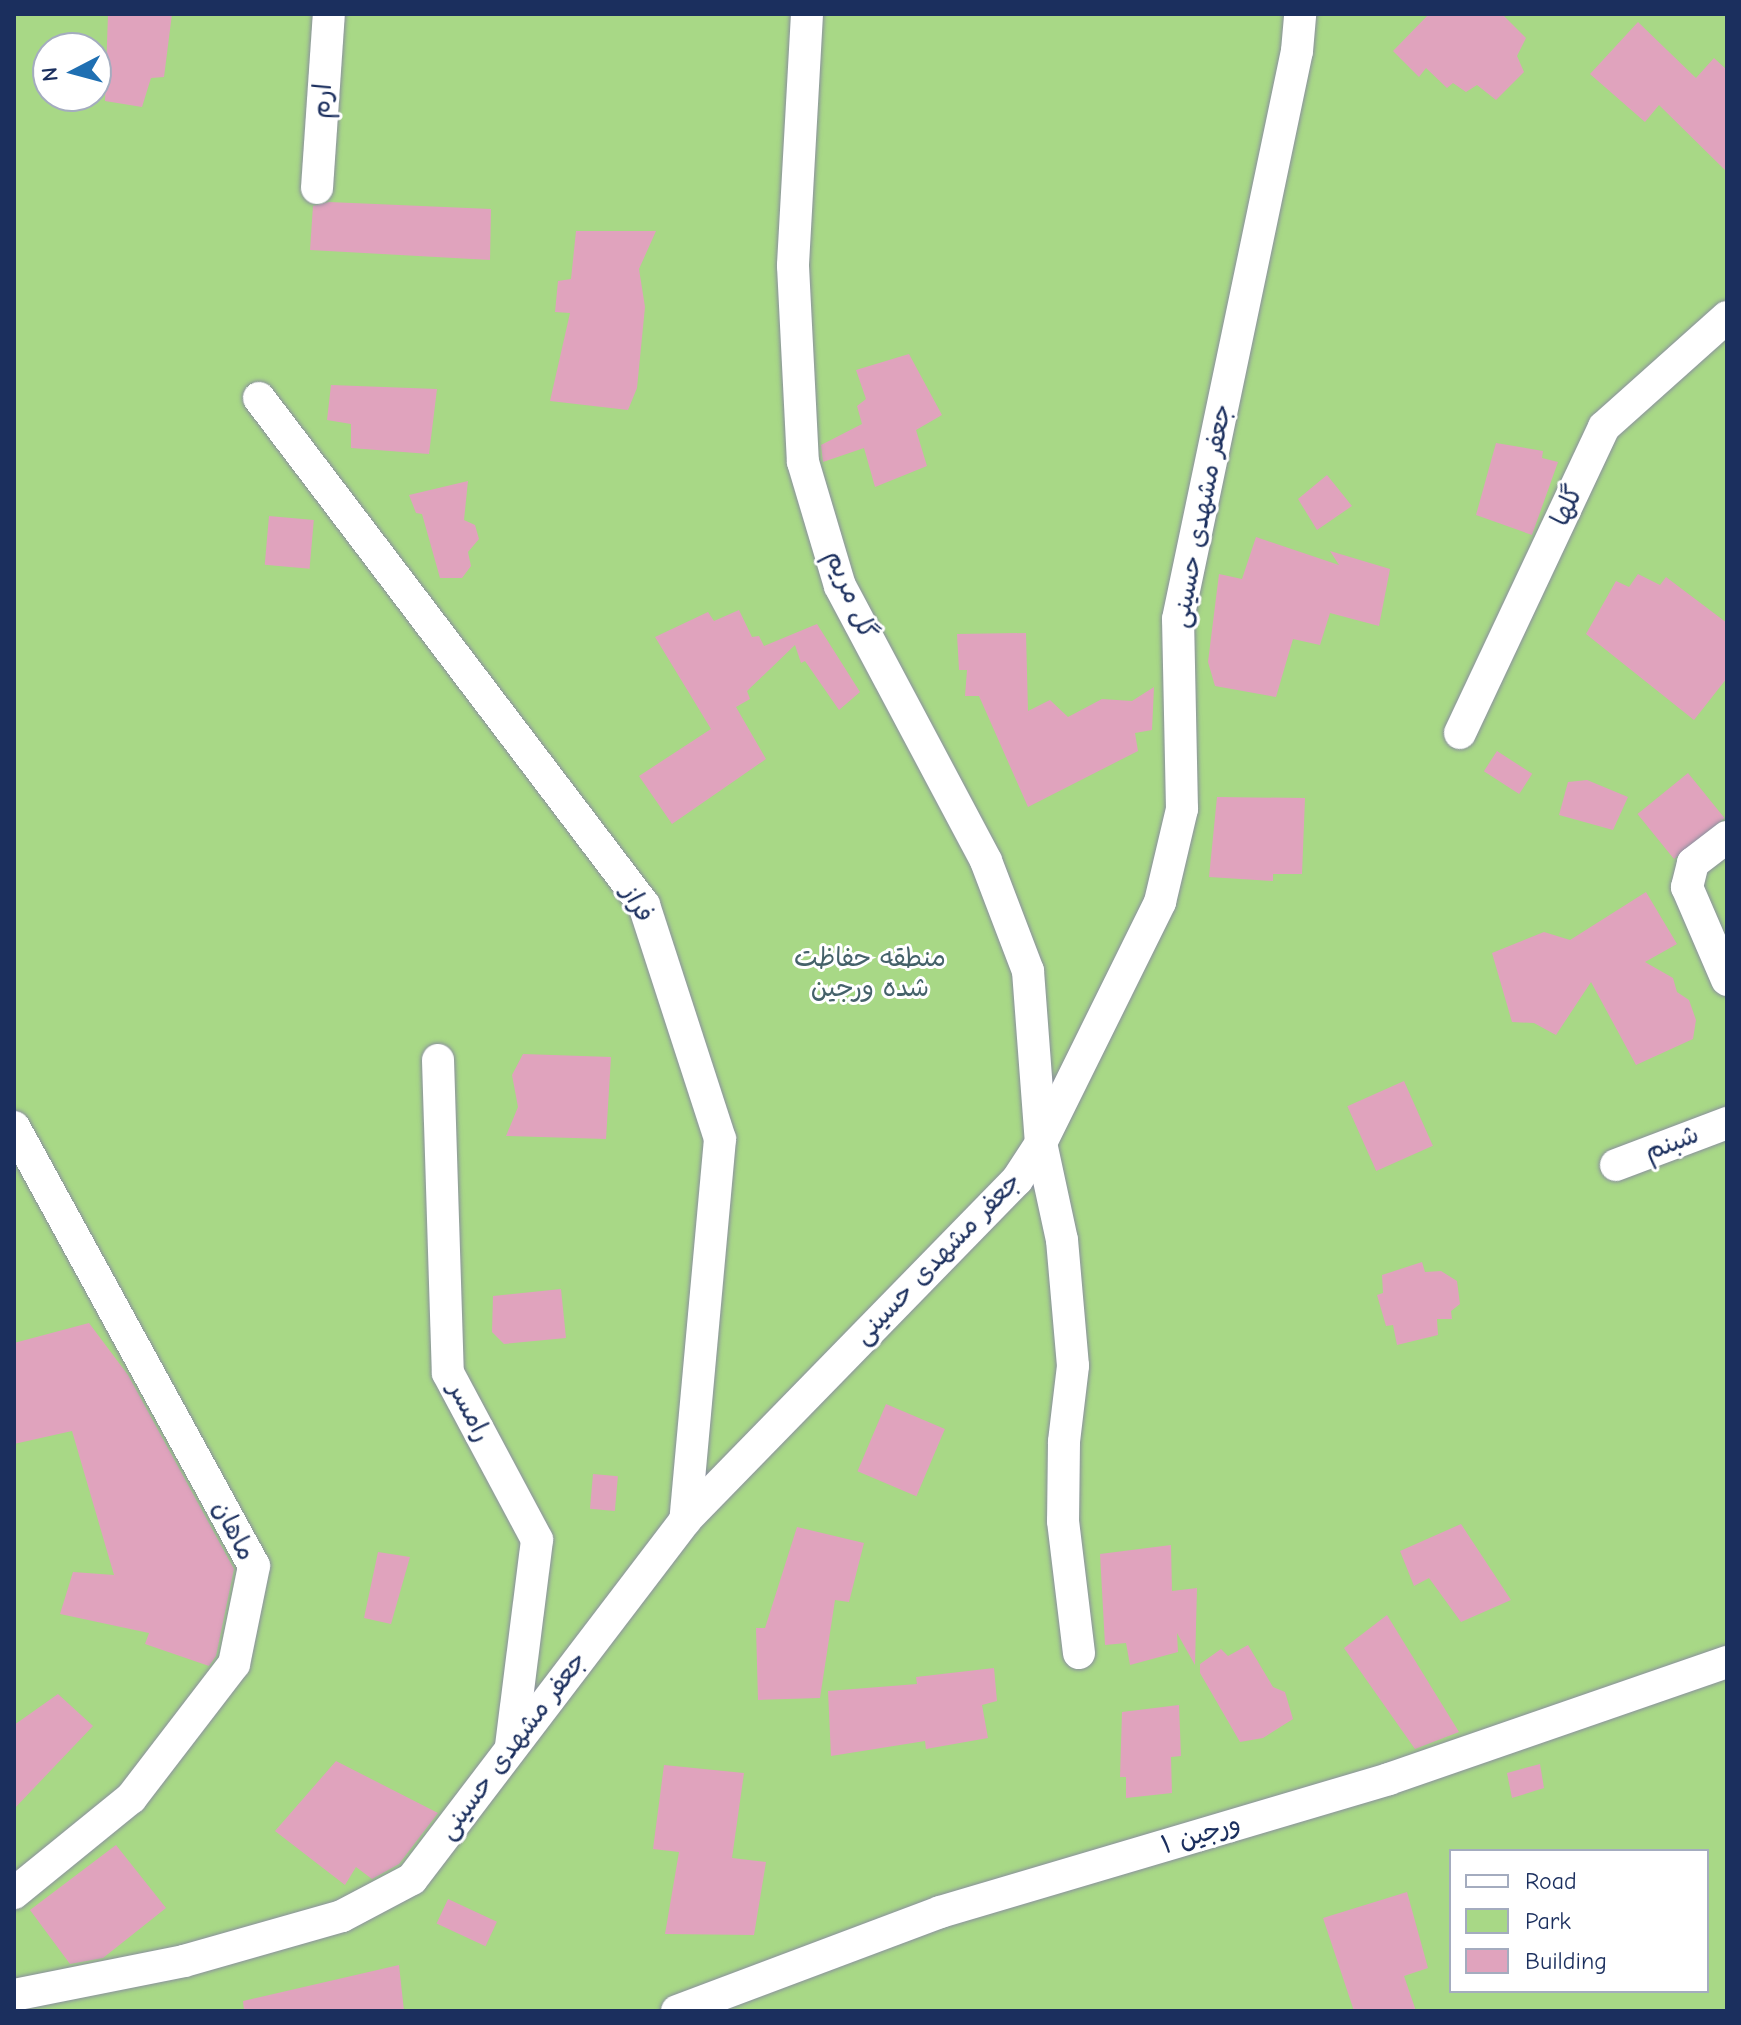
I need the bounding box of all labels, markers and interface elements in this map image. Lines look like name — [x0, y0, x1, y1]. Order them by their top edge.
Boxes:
north arrow — [32, 32, 112, 112]
text: N — [36, 66, 64, 83]
street label: ارم — [306, 82, 340, 120]
street label: جعفر مشهدی حسینی — [1165, 401, 1239, 631]
street label: گلها — [1545, 481, 1591, 531]
street label: گل مریم — [817, 546, 883, 644]
street label: فراز — [614, 880, 660, 928]
park label: منطقه حفاظت شده ورجین — [794, 943, 946, 1004]
street label: شبنم — [1640, 1119, 1704, 1169]
street label: جعفر مشهدی حسینی — [848, 1166, 1028, 1352]
street label: رامسر — [440, 1377, 498, 1447]
street label: ماهان — [205, 1496, 261, 1566]
street label: جعفر مشهدی حسینی — [432, 1646, 594, 1846]
street label: ورجین ۱ — [1158, 1808, 1244, 1862]
legend — [1449, 1849, 1709, 1993]
text: Road — [1525, 1867, 1577, 1895]
text: Park — [1525, 1907, 1571, 1935]
text: Building — [1525, 1947, 1607, 1975]

